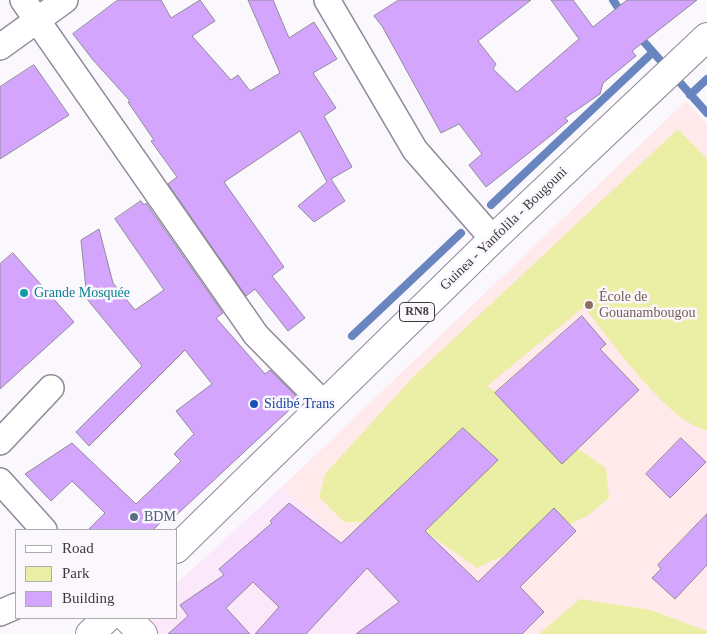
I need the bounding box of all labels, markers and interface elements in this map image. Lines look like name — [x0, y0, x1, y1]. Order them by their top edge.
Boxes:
street label: Guinea - Yanfolila - Bougouni — [437, 164, 571, 294]
place label: Grande Mosquée — [34, 285, 130, 301]
marker: Grande Mosquée — [18, 287, 30, 299]
place label: École de Gouanambougou — [599, 289, 695, 322]
marker: École de Gouanambougou — [583, 299, 595, 311]
road number: RN8 — [400, 302, 434, 322]
place label: Sidibé Trans — [264, 396, 335, 412]
marker: Sidibé Trans — [248, 398, 260, 410]
place label: BDM — [144, 509, 176, 525]
marker: BDM — [128, 511, 140, 523]
legend — [15, 529, 178, 619]
text: Road — [62, 540, 94, 556]
text: Park — [62, 565, 90, 581]
text: Building — [62, 590, 115, 606]

